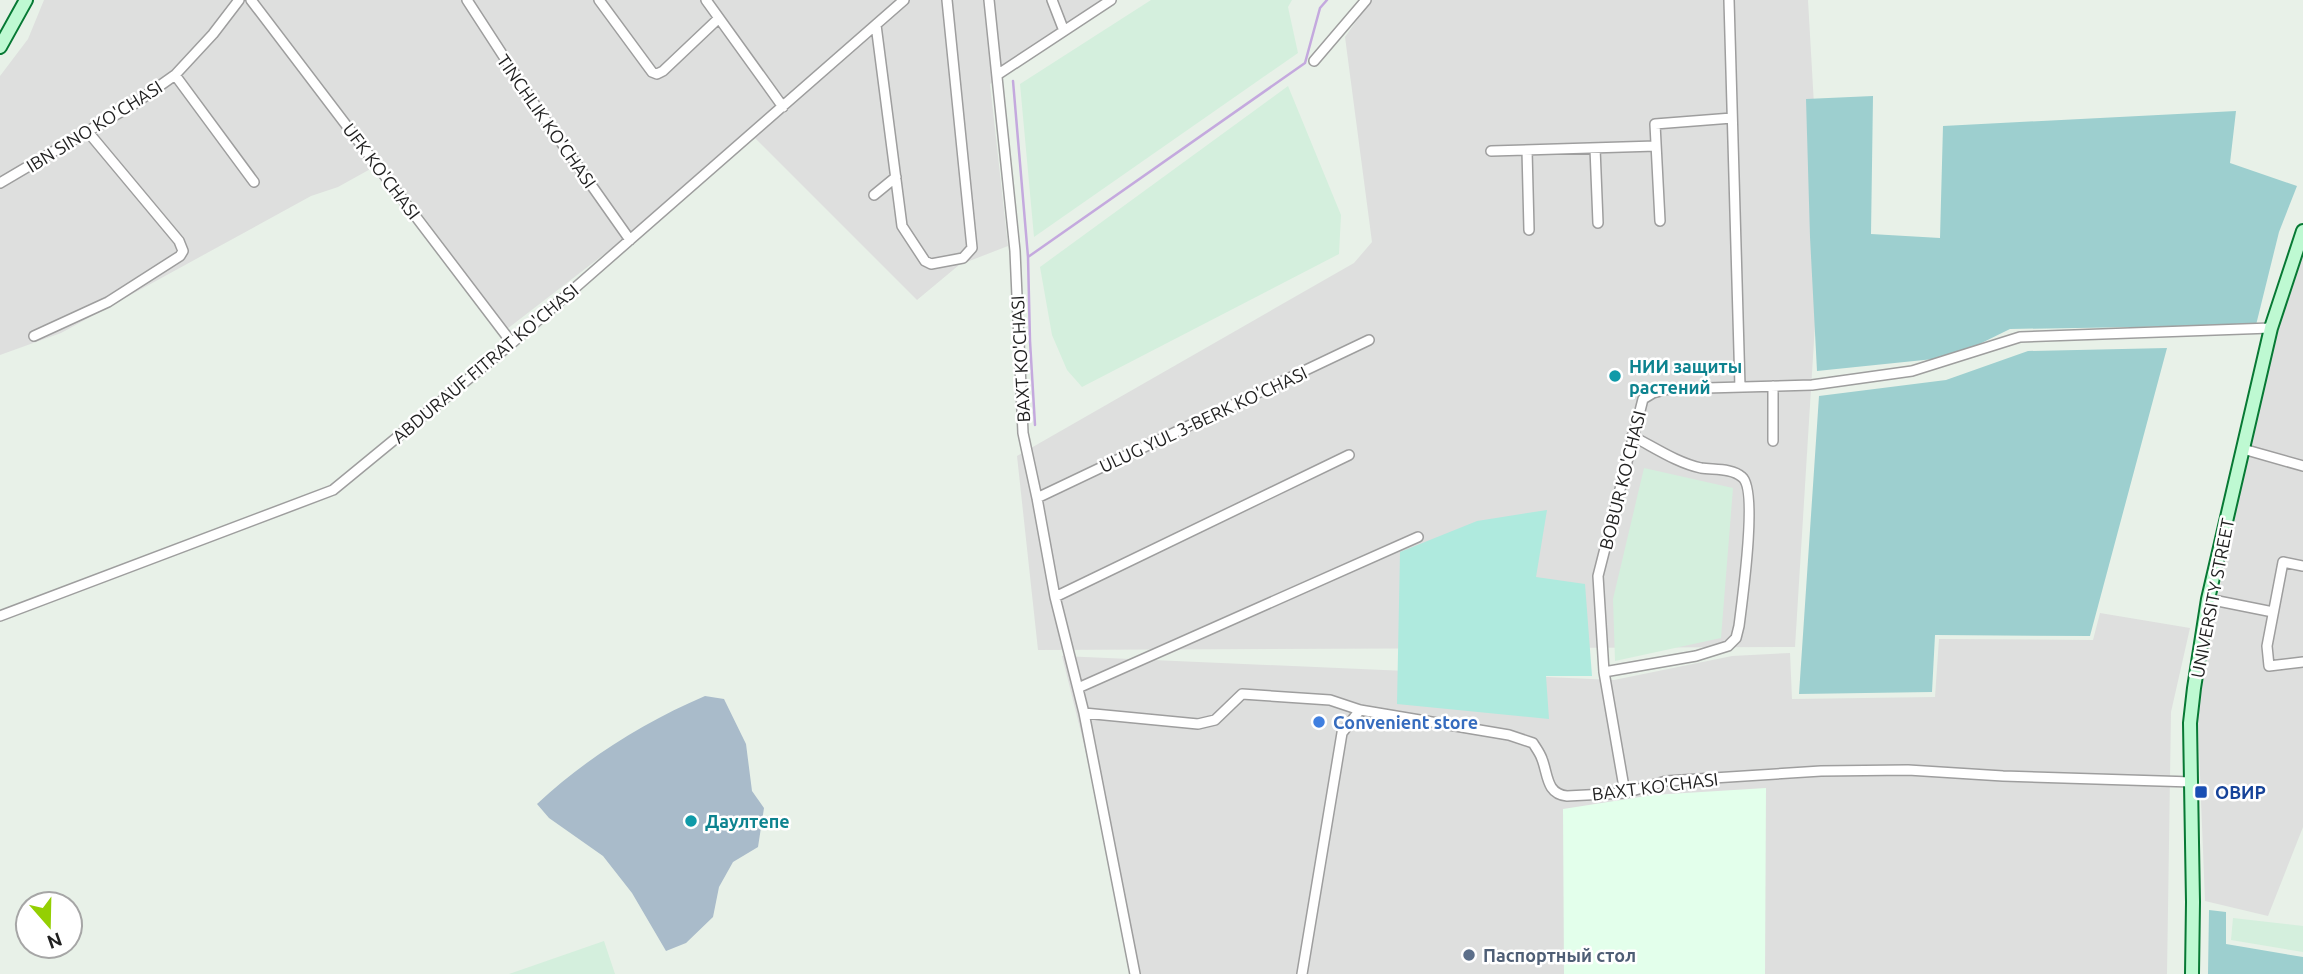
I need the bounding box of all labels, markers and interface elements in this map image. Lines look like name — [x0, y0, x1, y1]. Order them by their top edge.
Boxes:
street label: TINCHLIK KO'CHASI — [494, 51, 600, 191]
street label: IBN SINO KO'CHASI — [23, 76, 165, 176]
street label: UFK KO'CHASI — [339, 119, 425, 223]
street label: ABDURAUF FITRAT KO'CHASI — [388, 279, 582, 447]
street label: BAXT KO'CHASI — [1007, 295, 1033, 423]
place label: НИИ защиты растений — [1629, 356, 1742, 397]
street label: ULUG YUL 3-BERK KO'CHASI — [1096, 362, 1310, 476]
marker: НИИ защиты растений — [1607, 368, 1623, 384]
street label: BOBUR KO'CHASI — [1595, 408, 1649, 552]
street label: UNIVERSITY STREET — [2187, 516, 2237, 680]
place label: Convenient store — [1333, 712, 1478, 732]
marker: Convenient store — [1311, 714, 1327, 730]
street label: BAXT KO'CHASI — [1591, 768, 1719, 804]
place label: ОВИР — [2215, 782, 2266, 802]
marker: ОВИР — [2193, 784, 2209, 800]
place label: Даултепе — [705, 811, 790, 831]
marker: Даултепе — [683, 813, 699, 829]
north arrow — [14, 890, 84, 960]
text: N — [44, 928, 65, 954]
place label: Паспортный стол — [1483, 945, 1636, 965]
marker: Паспортный стол — [1461, 947, 1477, 963]

